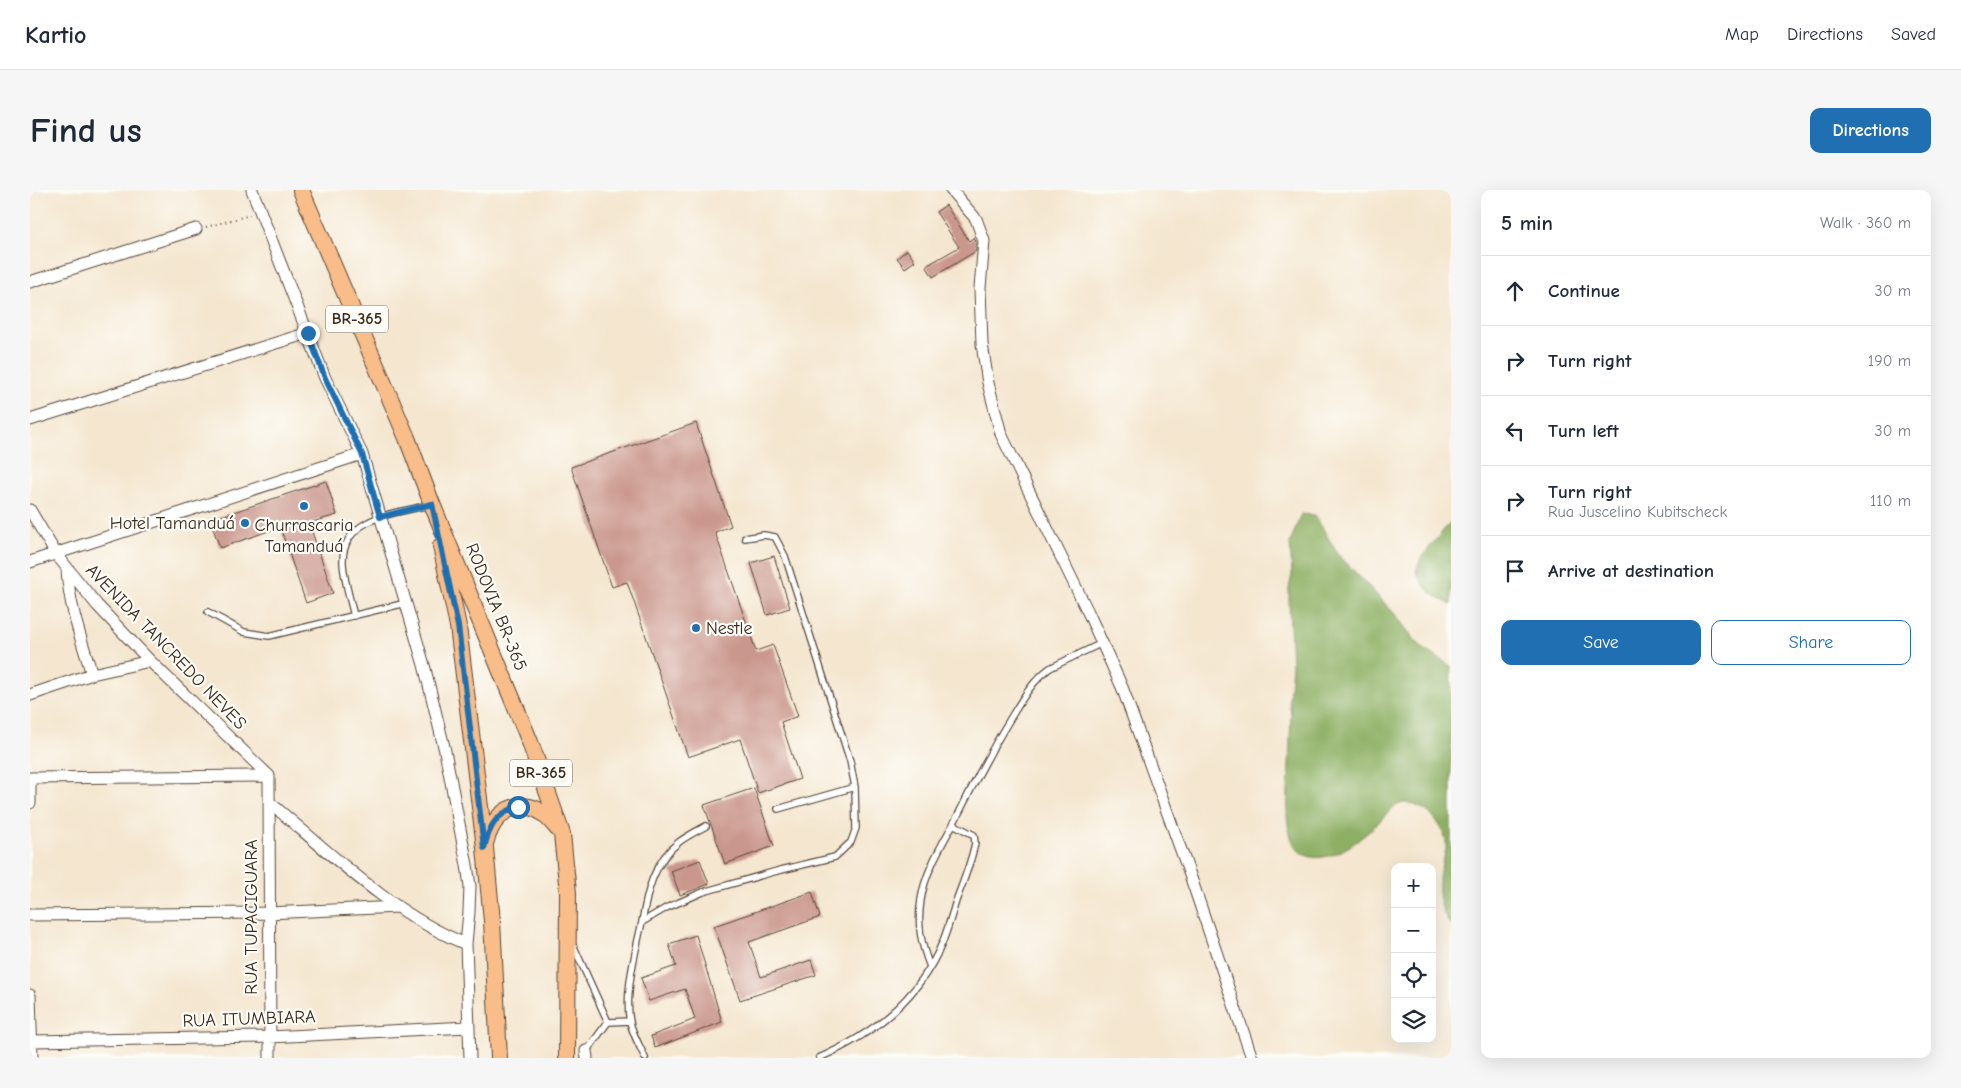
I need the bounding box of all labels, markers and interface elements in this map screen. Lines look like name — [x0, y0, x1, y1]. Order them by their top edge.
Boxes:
text: Kartio — [25, 21, 87, 49]
text: Map — [1725, 24, 1759, 45]
text: Directions — [1787, 24, 1863, 45]
text: Saved — [1891, 24, 1936, 45]
button: Directions — [1810, 108, 1931, 153]
text: Find us — [30, 110, 142, 151]
text: 5 min — [1501, 211, 1553, 235]
text: Walk · 360 m — [1820, 214, 1911, 232]
icon: ahead — [1501, 277, 1529, 305]
text: Continue — [1548, 280, 1620, 302]
text: 30 m — [1875, 282, 1911, 300]
road number: BR-365 — [326, 306, 388, 332]
route end — [297, 322, 320, 345]
icon: right — [1501, 347, 1529, 375]
text: Turn right — [1548, 350, 1632, 372]
text: 190 m — [1868, 352, 1911, 370]
icon: left — [1501, 417, 1529, 445]
text: Turn left — [1548, 420, 1619, 442]
text: 30 m — [1875, 422, 1911, 440]
text: Turn right — [1548, 481, 1632, 503]
icon: right — [1501, 487, 1529, 515]
text: 110 m — [1870, 492, 1911, 510]
marker: Churrascaria Tamanduá — [298, 500, 310, 512]
text: Rua Juscelino Kubitscheck — [1548, 503, 1727, 521]
place label: Hotel Tamanduá — [110, 513, 235, 534]
place label: Churrascaria Tamanduá — [254, 515, 354, 557]
marker: Hotel Tamanduá — [239, 517, 251, 529]
street label: RODOVIA BR-365 — [461, 540, 531, 674]
icon: arrive — [1501, 557, 1529, 585]
street label: AVENIDA TANCREDO NEVES — [81, 560, 251, 734]
text: Arrive at destination — [1548, 560, 1714, 582]
place label: Nestle — [706, 618, 752, 639]
button: Save — [1501, 620, 1701, 665]
button: Share — [1711, 620, 1911, 665]
marker: Nestle — [690, 622, 702, 634]
road number: BR-365 — [510, 760, 572, 786]
route start — [507, 796, 530, 819]
street label: RUA TUPACIGUARA — [241, 839, 262, 995]
map controls — [1391, 863, 1436, 1043]
button: + — [1391, 863, 1436, 908]
button: − — [1391, 908, 1436, 953]
button: locate — [1391, 953, 1436, 998]
button: layers — [1391, 998, 1436, 1043]
street label: RUA ITUMBIARA — [182, 1006, 316, 1032]

